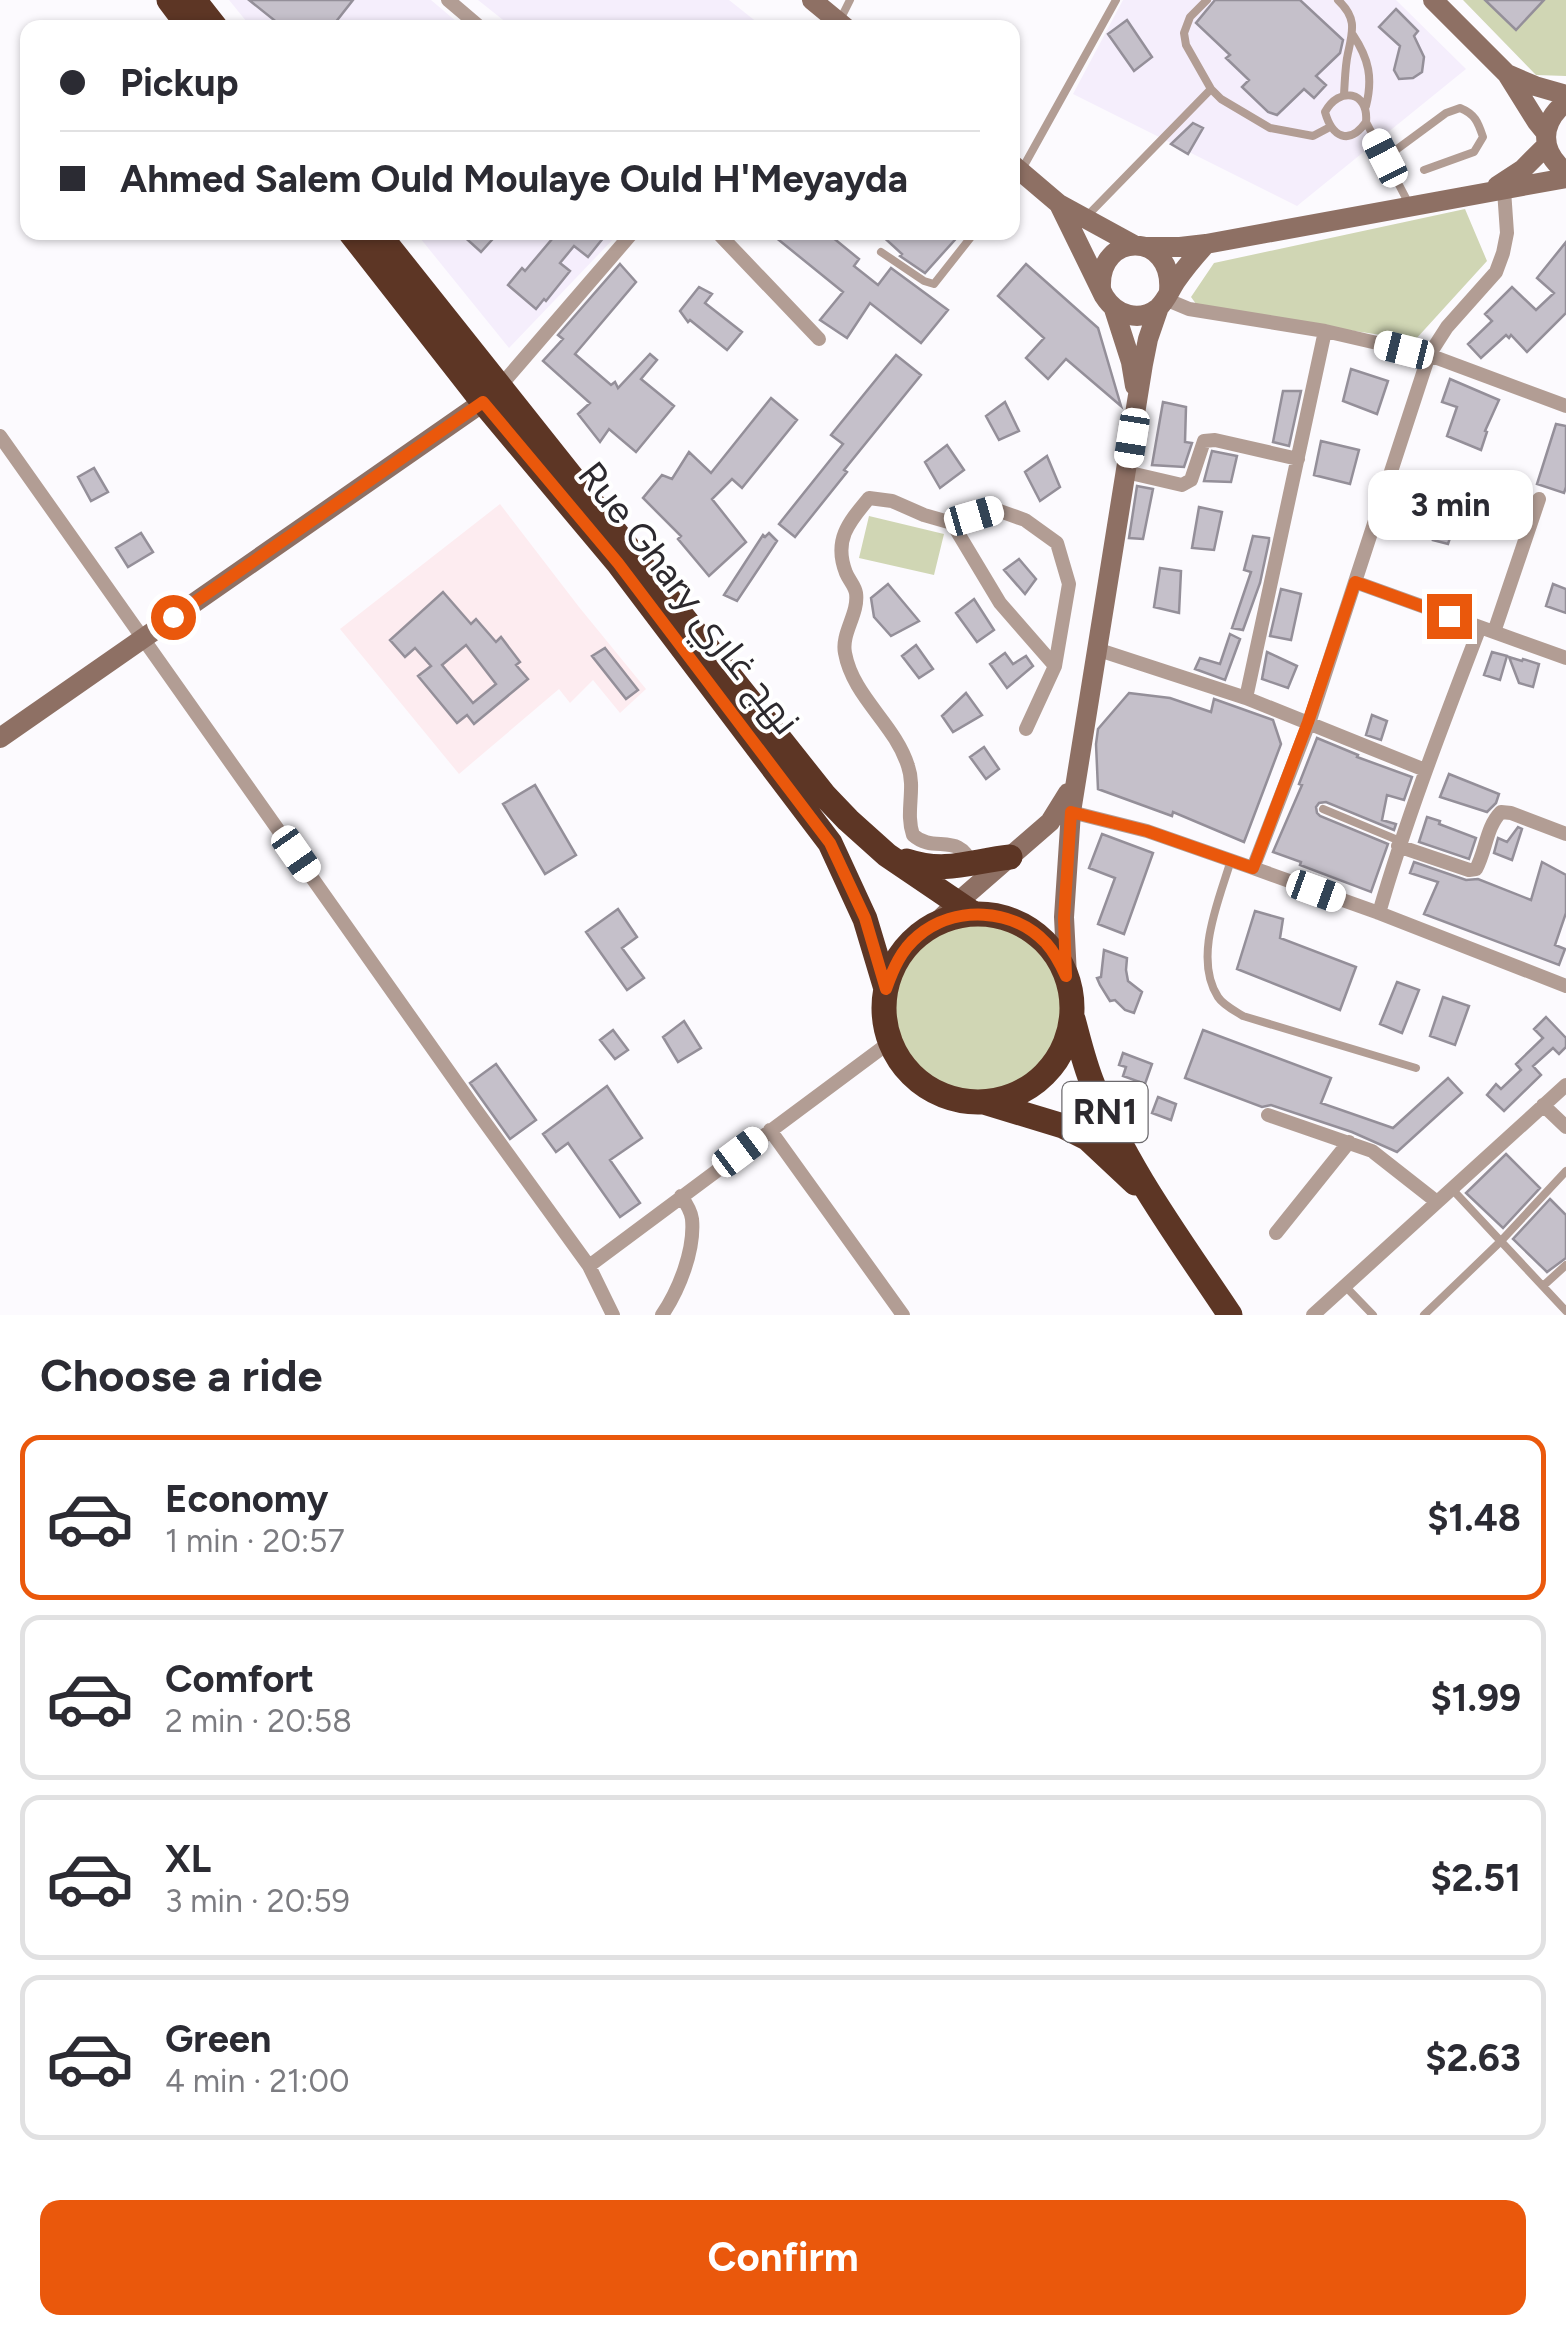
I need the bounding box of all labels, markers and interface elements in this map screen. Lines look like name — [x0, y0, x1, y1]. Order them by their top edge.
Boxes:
text: Pickup — [120, 60, 238, 106]
car — [1358, 124, 1412, 192]
text: Ahmed Salem Ould Moulaye Ould H'Meyayda — [120, 156, 908, 202]
car — [1371, 328, 1437, 372]
car — [1112, 406, 1152, 470]
street label: Rue Ghary نهج غاري — [564, 453, 810, 747]
callout: 3 min — [1366, 471, 1532, 541]
text: 3 min — [1411, 486, 1490, 524]
car — [941, 493, 1007, 539]
route end — [1427, 594, 1472, 639]
route start — [151, 595, 196, 640]
car — [267, 821, 325, 887]
car — [1283, 867, 1349, 915]
road number: RN1 — [1062, 1082, 1148, 1142]
car — [707, 1122, 773, 1182]
text: Choose a ride — [40, 1348, 322, 1402]
icon: car — [45, 1473, 135, 1563]
text: Economy — [165, 1476, 328, 1522]
text: $1.48 — [1427, 1495, 1521, 1541]
text: 1 min · 20:57 — [165, 1522, 345, 1560]
icon: car — [45, 1653, 135, 1743]
text: Comfort — [165, 1656, 314, 1702]
text: $1.99 — [1430, 1675, 1521, 1721]
text: 2 min · 20:58 — [165, 1702, 352, 1740]
icon: car — [45, 1833, 135, 1923]
text: XL — [165, 1836, 211, 1882]
text: $2.51 — [1430, 1855, 1521, 1901]
text: 3 min · 20:59 — [165, 1882, 350, 1920]
icon: car — [45, 2013, 135, 2103]
text: Green — [165, 2016, 271, 2062]
text: $2.63 — [1425, 2035, 1521, 2081]
text: 4 min · 21:00 — [165, 2062, 349, 2100]
button: Confirm — [40, 2200, 1526, 2315]

